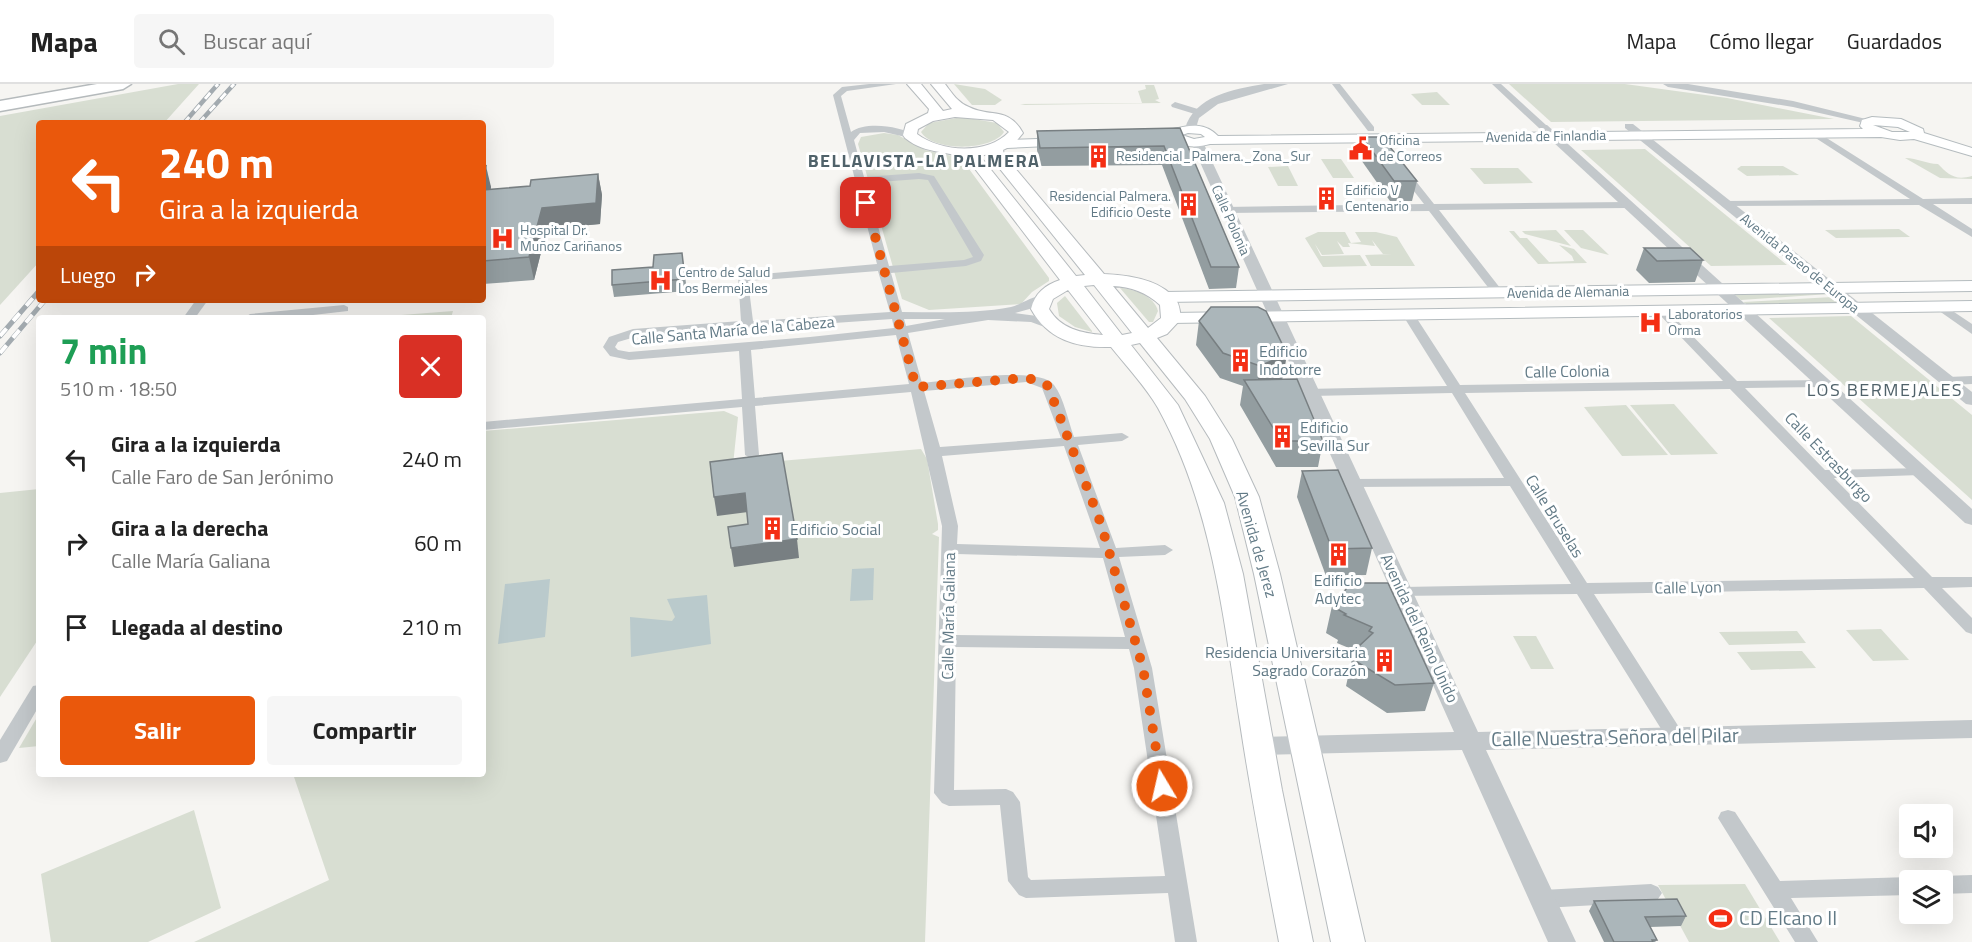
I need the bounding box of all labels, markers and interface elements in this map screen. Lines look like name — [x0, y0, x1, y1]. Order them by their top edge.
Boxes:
search box — [134, 14, 554, 68]
text: Mapa — [30, 20, 98, 63]
text: Buscar aquí — [203, 24, 311, 58]
icon: search — [155, 25, 188, 58]
text: Mapa — [1627, 25, 1676, 57]
text: Cómo llegar — [1709, 25, 1814, 57]
text: Guardados — [1847, 25, 1942, 57]
street label: Avenida de Finlandia — [1486, 124, 1606, 147]
place label: Oficina de Correos — [1379, 129, 1442, 166]
text: 240 m — [159, 130, 274, 194]
public building icon: Oficina de Correos — [1348, 135, 1374, 161]
building icon: Residencial_Palmera._Zona_Sur — [1085, 143, 1111, 169]
icon: left — [60, 144, 138, 222]
place label: Residencial_Palmera._Zona_Sur — [1116, 145, 1311, 166]
district label: BELLAVISTA-LA PALMERA — [808, 147, 1040, 174]
pin — [840, 177, 891, 228]
place label: Edificio V Centenario — [1345, 179, 1409, 216]
street label: Calle Polonia — [1207, 181, 1256, 258]
place label: Residencial Palmera. Edificio Oeste — [1049, 185, 1171, 222]
building icon: Edificio V Centenario — [1314, 185, 1340, 211]
icon: arrive — [849, 186, 882, 219]
text: Gira a la izquierda — [159, 188, 359, 229]
building icon: Residencial Palmera. Edificio Oeste — [1176, 191, 1202, 217]
street label: Avenida Paseo de Europa — [1736, 208, 1865, 317]
place label: Hospital Dr. Muñoz Cariñanos — [520, 219, 622, 256]
hospital icon: Hospital Dr. Muñoz Cariñanos — [489, 225, 515, 251]
text: Luego — [60, 258, 116, 292]
icon: right — [128, 258, 161, 291]
place label: Centro de Salud Los Bermejales — [678, 261, 770, 298]
hospital icon: Centro de Salud Los Bermejales — [647, 267, 673, 293]
street label: Avenida de Alemania — [1507, 280, 1629, 303]
place label: Laboratorios Orma — [1668, 303, 1742, 340]
street label: Calle Santa María de la Cabeza — [630, 309, 836, 351]
hospital icon: Laboratorios Orma — [1637, 309, 1663, 335]
text: 7 min — [60, 323, 147, 378]
button: close — [399, 335, 462, 398]
place label: Edificio Indotorre — [1259, 339, 1321, 381]
building icon: Edificio Indotorre — [1228, 347, 1254, 373]
street label: Calle Colonia — [1524, 358, 1610, 384]
text: 510 m · 18:50 — [60, 373, 177, 404]
district label: LOS BERMEJALES — [1807, 376, 1963, 403]
street label: Calle Estrasburgo — [1780, 406, 1878, 508]
place label: Edificio Sevilla Sur — [1300, 415, 1370, 457]
building icon: Edificio Sevilla Sur — [1269, 423, 1295, 449]
text: Gira a la izquierda — [111, 427, 281, 461]
text: 240 m — [402, 442, 462, 476]
icon: left — [60, 443, 93, 476]
text: Calle Faro de San Jerónimo — [111, 461, 334, 492]
street label: Calle Bruselas — [1520, 470, 1590, 562]
street label: Avenida de Jerez — [1230, 488, 1284, 600]
text: Gira a la derecha — [111, 511, 268, 545]
building icon: Edificio Social — [759, 516, 785, 542]
place label: Edificio Social — [790, 517, 881, 541]
text: 60 m — [414, 526, 462, 560]
icon: right — [60, 527, 93, 560]
building icon: Edificio Adytec — [1325, 542, 1351, 568]
text: Calle María Galiana — [111, 545, 270, 576]
street label: Avenida del Reino Unido — [1375, 550, 1465, 706]
street label: Calle María Galiana — [935, 552, 961, 680]
place label: Edificio Adytec — [1314, 568, 1362, 610]
street label: Calle Lyon — [1654, 574, 1722, 600]
text: Llegada al destino — [111, 610, 283, 644]
text: 210 m — [402, 610, 462, 644]
icon: arrive — [60, 611, 93, 644]
place label: Residencia Universitaria Sagrado Corazón — [1205, 640, 1366, 682]
building icon: Residencia Universitaria Sagrado Corazón — [1371, 648, 1397, 674]
button: Salir — [60, 696, 255, 765]
button: Compartir — [267, 696, 462, 765]
street label: Calle Nuestra Señora del Pilar — [1491, 719, 1739, 754]
position arrow — [1130, 754, 1194, 818]
map controls — [1899, 804, 1953, 924]
button: sound — [1899, 804, 1953, 858]
button: layers — [1899, 870, 1953, 924]
place label: CD Elcano II — [1739, 902, 1837, 933]
sports icon: CD Elcano II — [1708, 905, 1734, 931]

